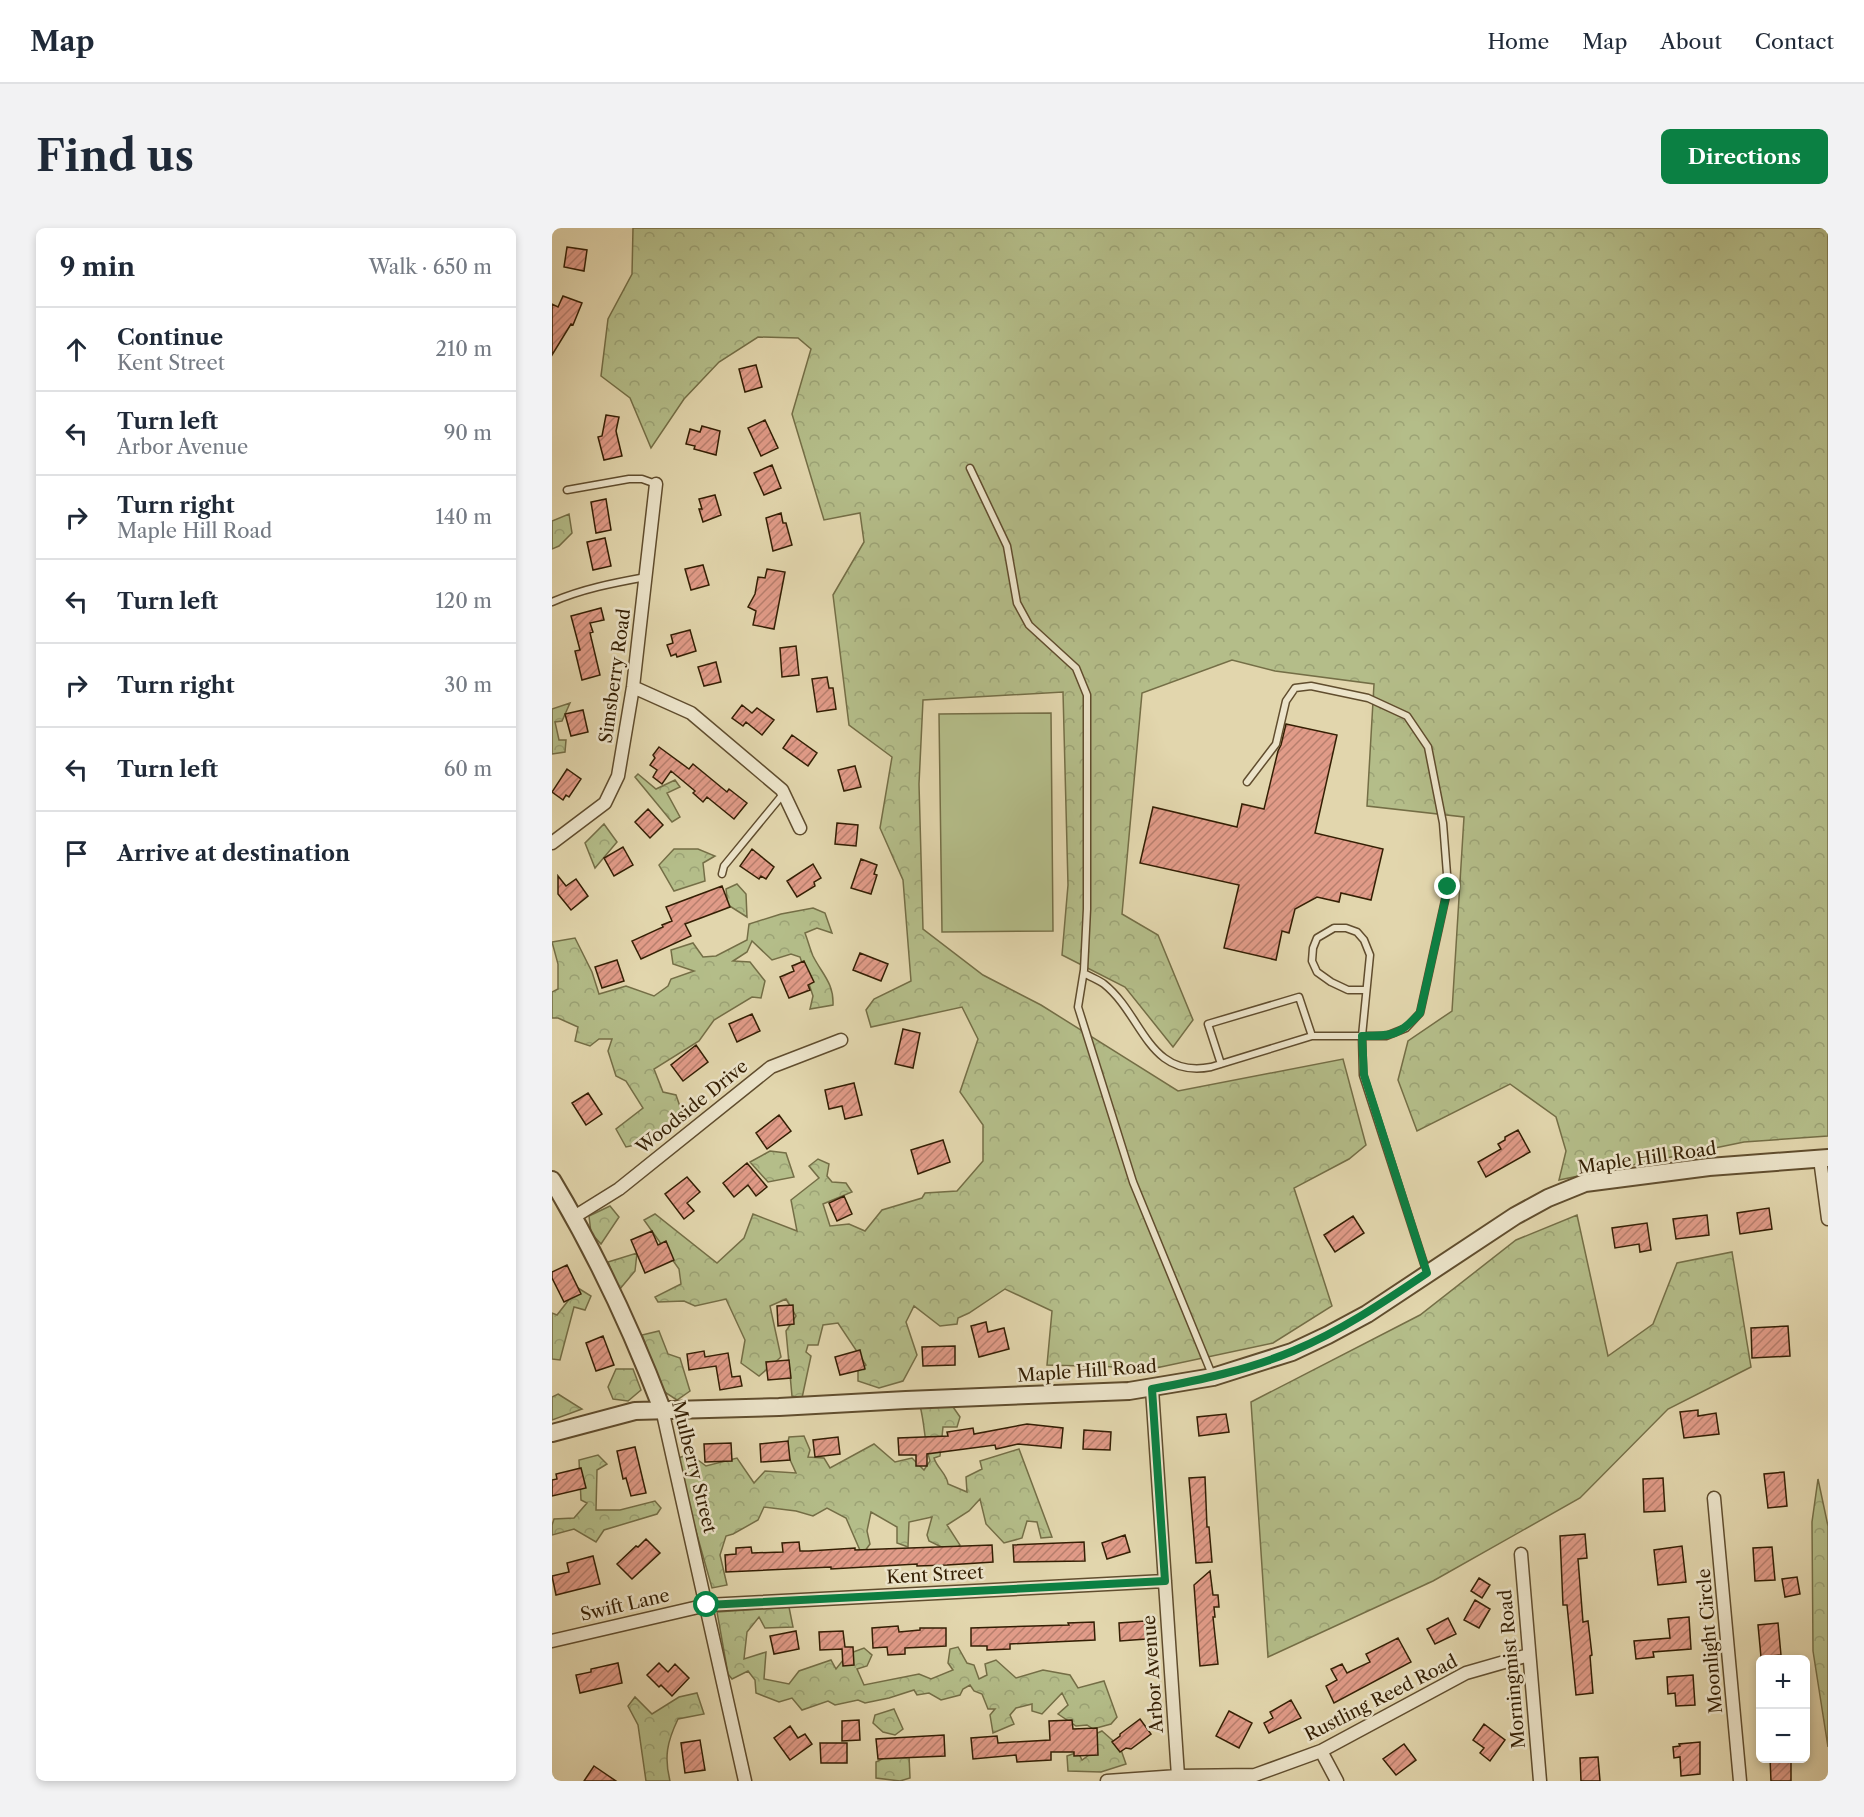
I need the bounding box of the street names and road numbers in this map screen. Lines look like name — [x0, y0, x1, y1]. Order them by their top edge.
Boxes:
street label: Simsberry Road — [595, 607, 635, 745]
street label: Woodside Drive — [631, 1055, 752, 1159]
street label: Maple Hill Road — [1576, 1137, 1718, 1179]
street label: Maple Hill Road — [1017, 1355, 1158, 1387]
street label: Mulberry Street — [667, 1399, 721, 1536]
street label: Kent Street — [886, 1561, 985, 1589]
street label: Moonlight Circle — [1693, 1568, 1727, 1714]
street label: Swift Lane — [578, 1584, 672, 1626]
street label: Morningmist Road — [1494, 1589, 1530, 1749]
street label: Arbor Avenue — [1138, 1614, 1168, 1735]
street label: Rustling Reed Road — [1301, 1650, 1461, 1746]

